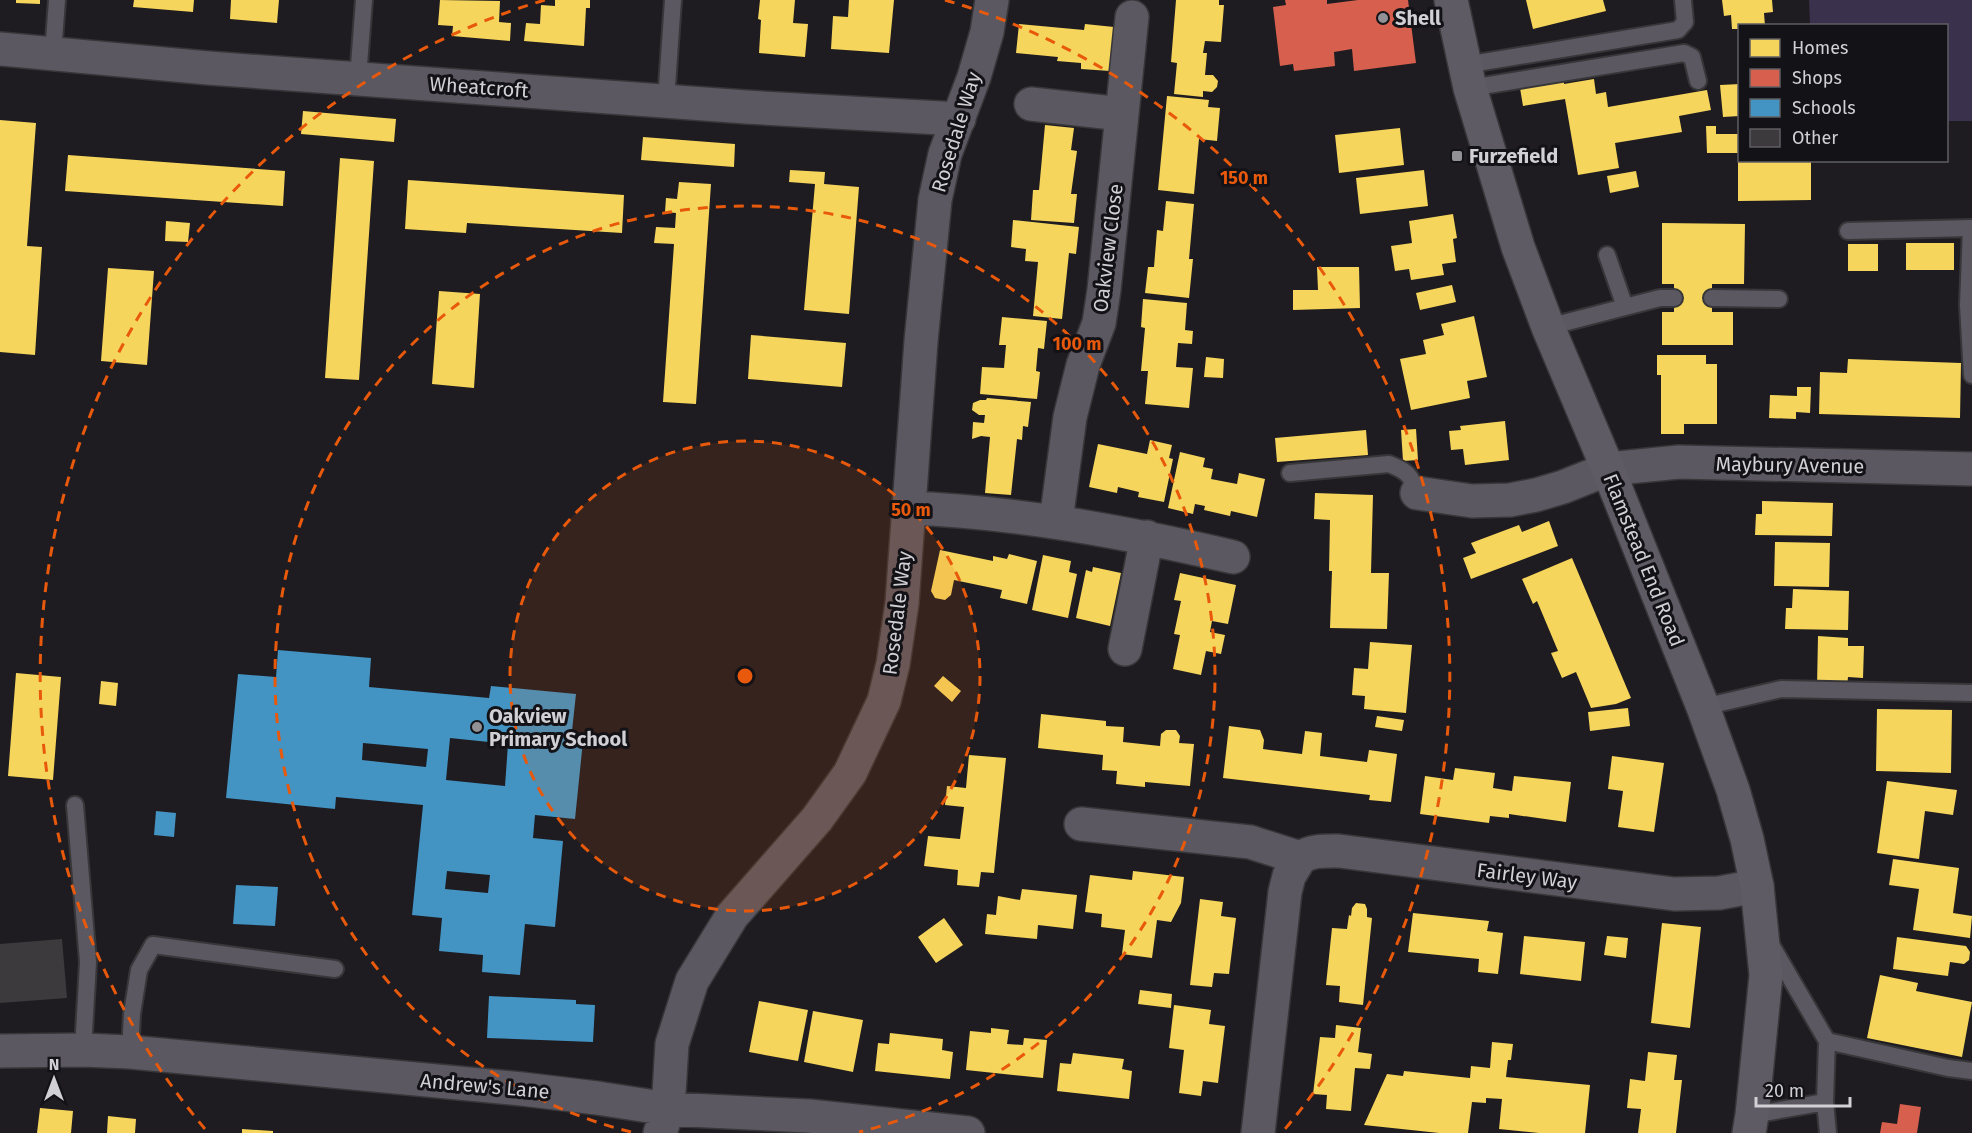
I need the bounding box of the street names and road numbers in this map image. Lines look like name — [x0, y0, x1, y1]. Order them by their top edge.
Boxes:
street label: Rosedale Way — [926, 69, 986, 195]
street label: Wheatcroft — [429, 72, 530, 102]
street label: Oakview Close — [1088, 182, 1128, 314]
street label: Maybury Avenue — [1715, 452, 1865, 478]
street label: Flamstead End Road — [1598, 470, 1690, 650]
street label: Rosedale Way — [877, 550, 917, 676]
street label: Fairley Way — [1475, 858, 1579, 894]
street label: Andrew's Lane — [419, 1068, 551, 1104]

